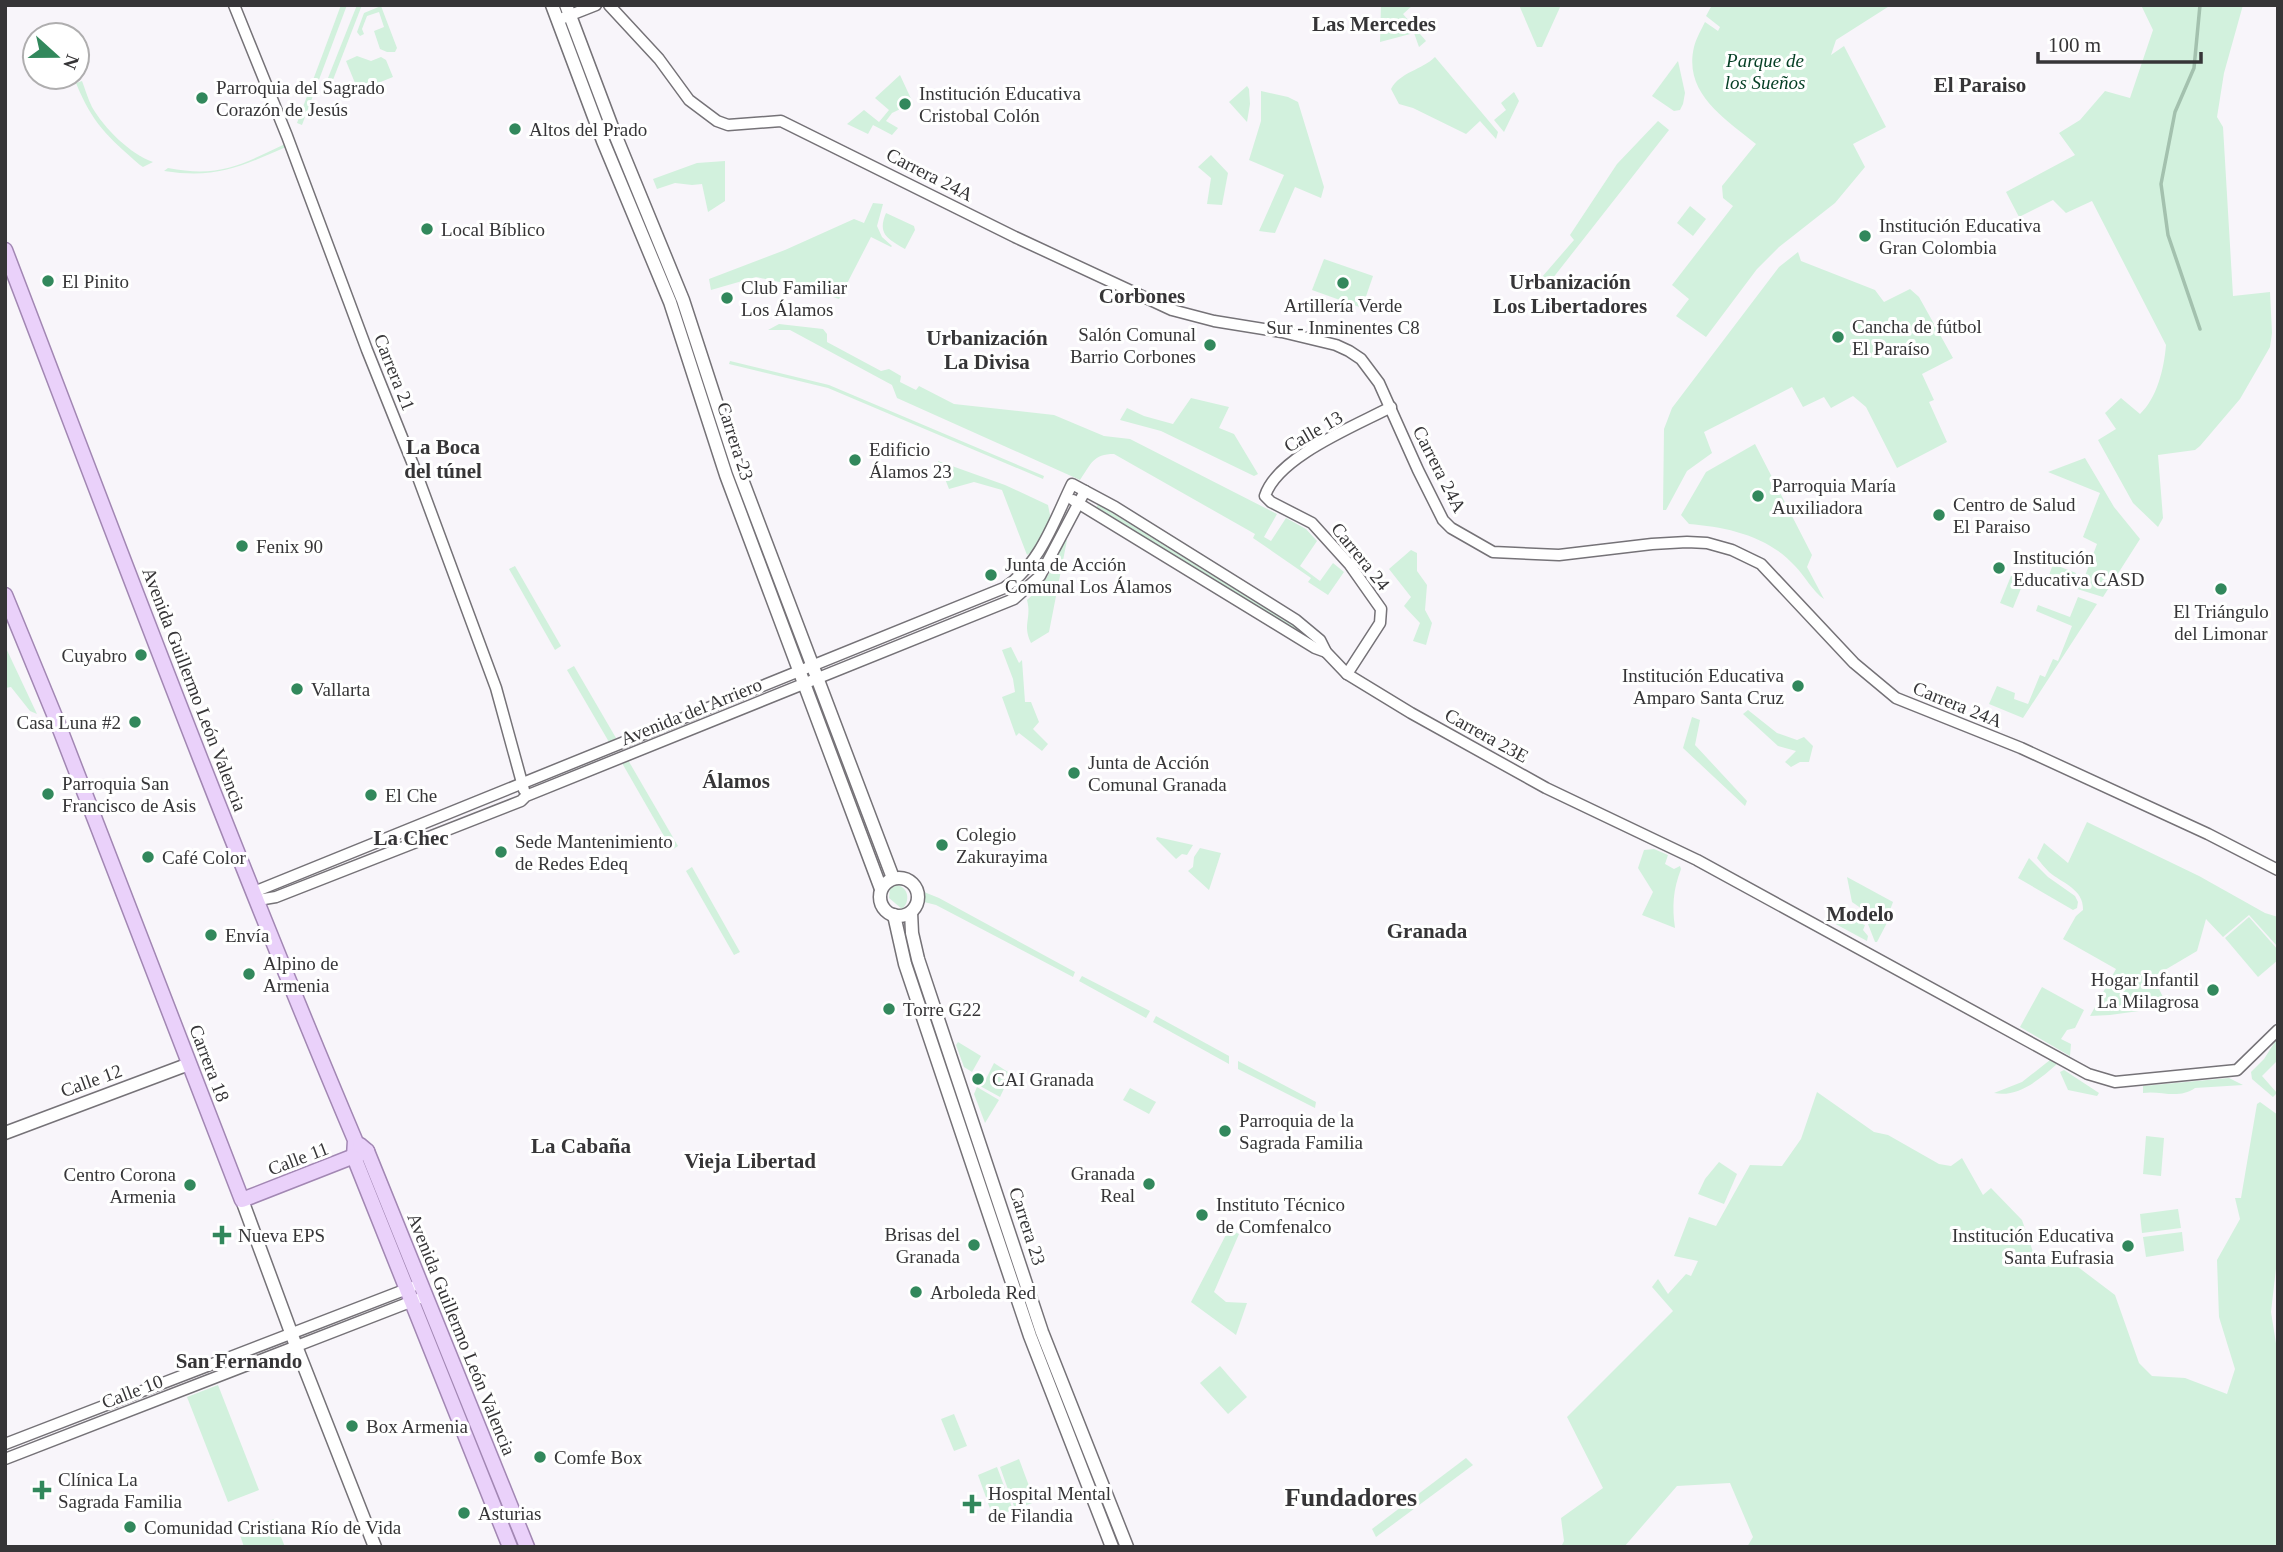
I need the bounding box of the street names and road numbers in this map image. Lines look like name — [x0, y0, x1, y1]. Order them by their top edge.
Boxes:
street label: Carrera 24A — [883, 144, 977, 205]
street label: Carrera 21 — [370, 331, 419, 414]
street label: Carrera 23 — [713, 400, 758, 483]
street label: Calle 13 — [1280, 406, 1346, 456]
street label: Carrera 24A — [1409, 422, 1470, 516]
street label: Carrera 24 — [1327, 518, 1394, 595]
street label: Avenida Guillermo León Valencia — [138, 564, 251, 815]
street label: Avenida del Arriero — [617, 674, 765, 749]
street label: Carrera 24A — [1910, 677, 2006, 732]
street label: Carrera 23E — [1441, 704, 1532, 767]
street label: Carrera 18 — [185, 1022, 234, 1105]
street label: Calle 12 — [58, 1060, 125, 1101]
street label: Calle 11 — [265, 1137, 331, 1180]
street label: Carrera 23 — [1005, 1185, 1050, 1268]
street label: Avenida Guillermo León Valencia — [403, 1210, 520, 1459]
street label: Calle 10 — [99, 1370, 166, 1413]

